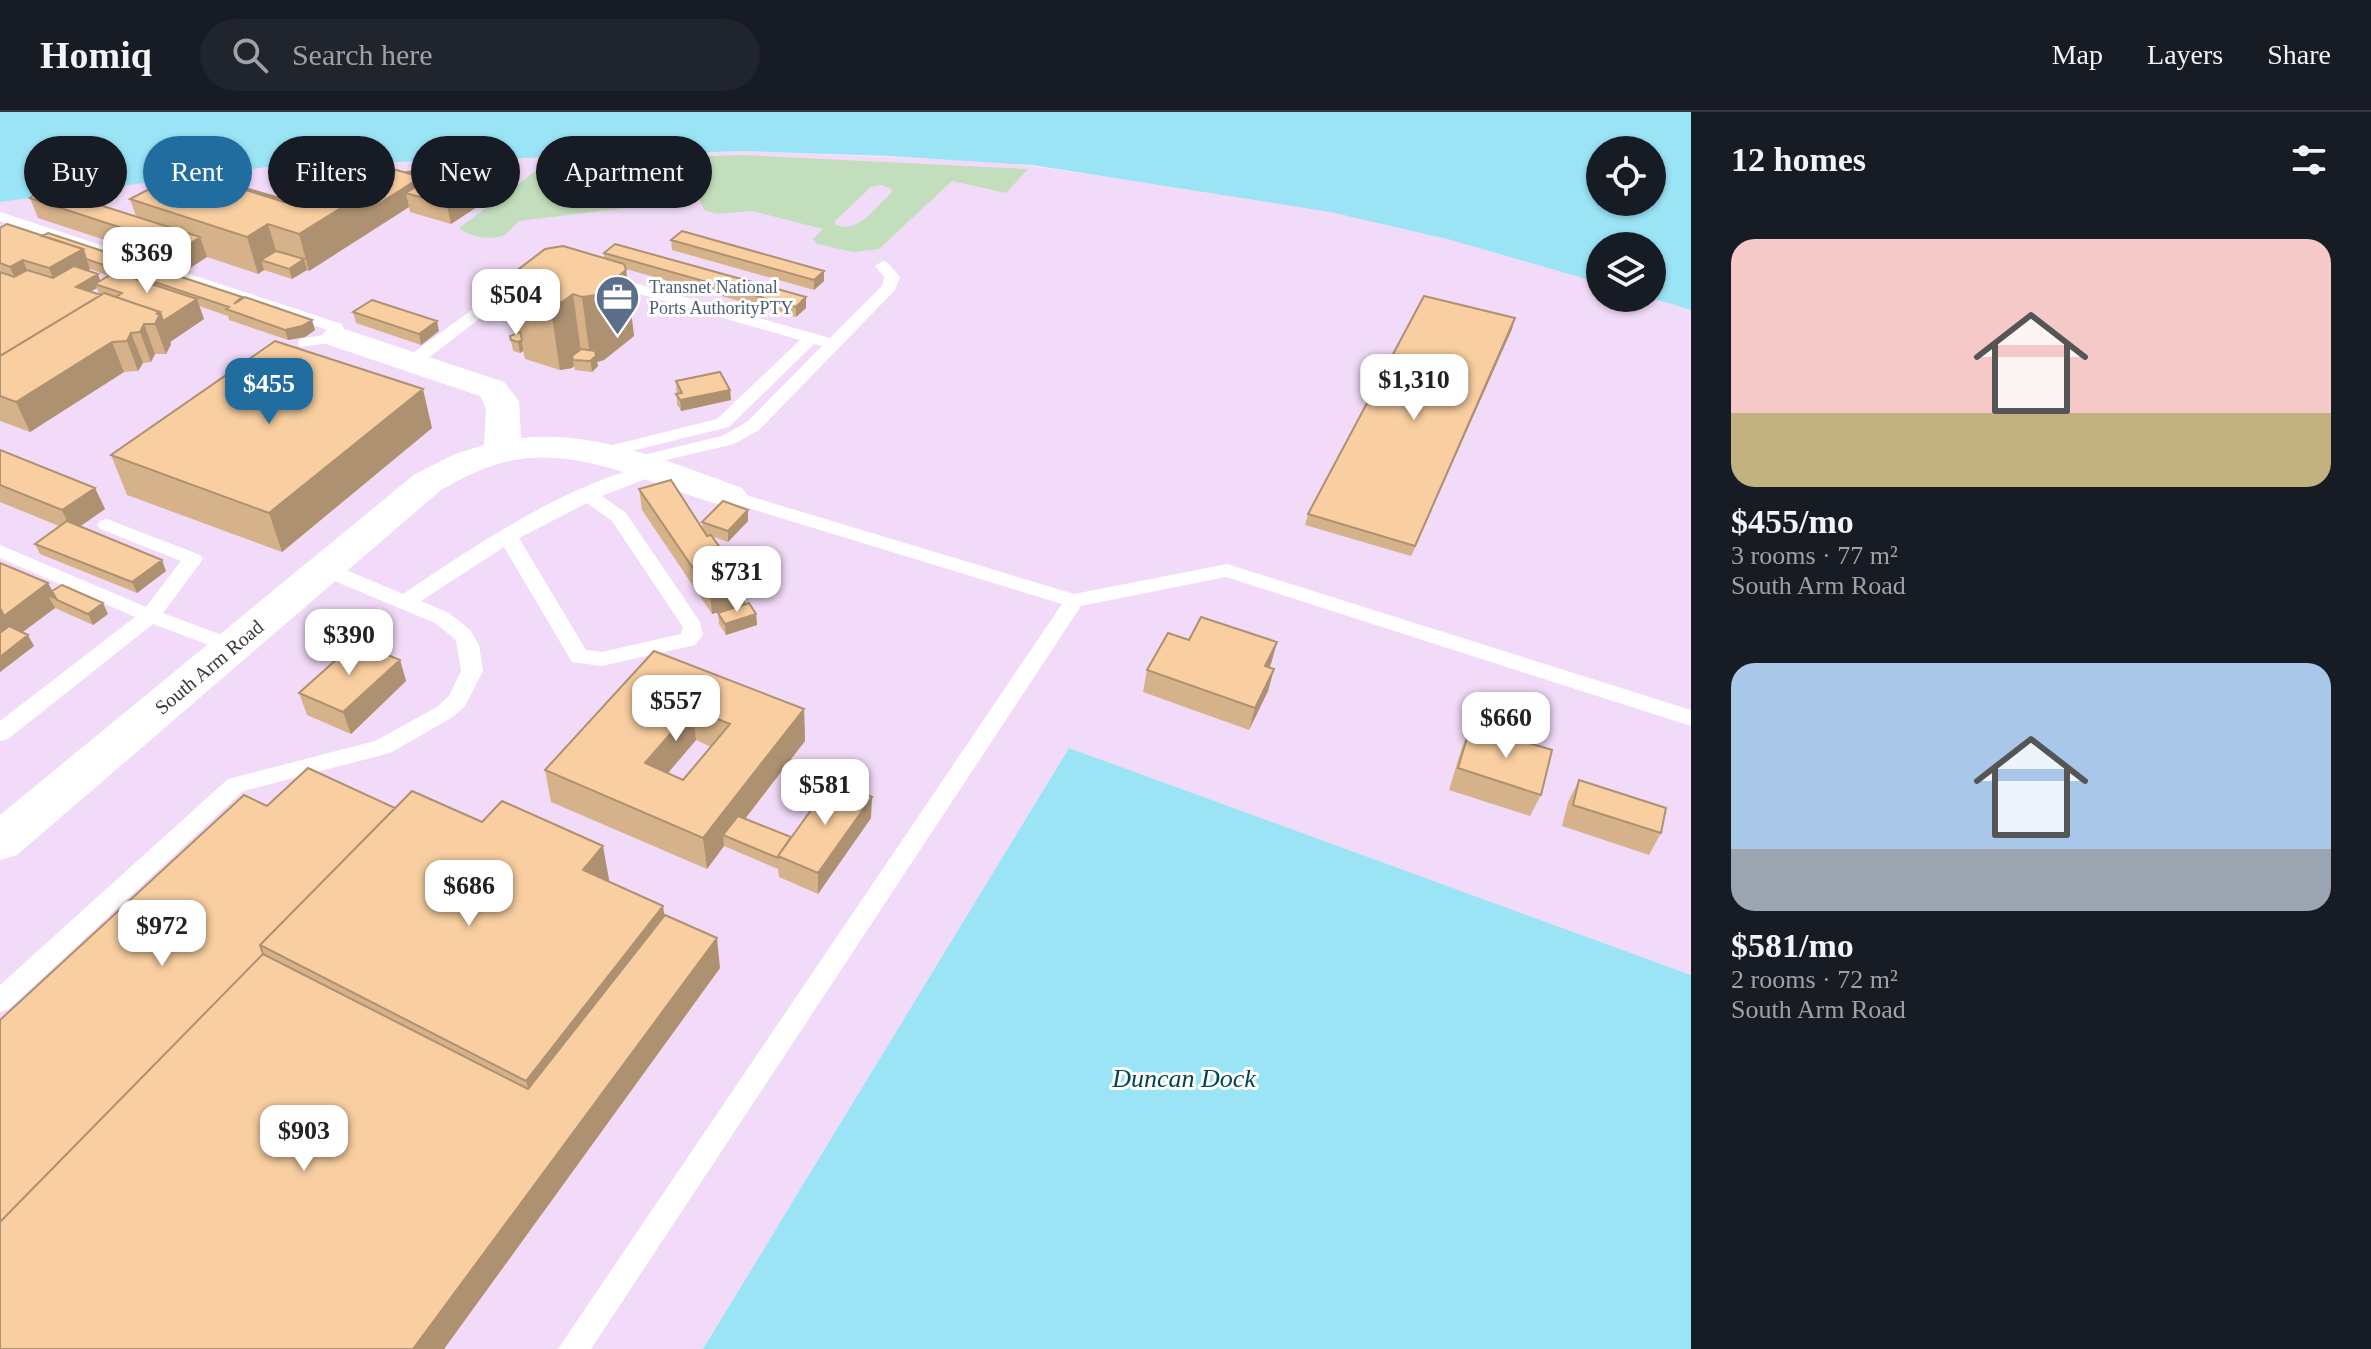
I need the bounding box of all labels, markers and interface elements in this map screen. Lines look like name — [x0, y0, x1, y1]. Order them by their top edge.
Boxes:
search box — [200, 19, 760, 91]
icon: search — [228, 33, 272, 77]
text: Homiq — [40, 34, 152, 76]
text: Search here — [292, 38, 433, 71]
text: Map — [2052, 39, 2103, 70]
text: Layers — [2147, 39, 2223, 70]
text: Share — [2267, 39, 2331, 70]
chip: Buy — [24, 136, 127, 208]
chip: Rent — [143, 136, 252, 208]
chip: Filters — [268, 136, 395, 208]
chip: New — [411, 136, 520, 208]
chip: Apartment — [536, 136, 712, 208]
map controls — [1586, 136, 1666, 312]
button: locate — [1586, 136, 1666, 216]
icon: filters — [2287, 138, 2331, 182]
text: 12 homes — [1731, 141, 1866, 178]
pin: $369 — [100, 227, 194, 295]
button: layers — [1586, 232, 1666, 312]
text: $369 — [121, 238, 173, 267]
pin: $504 — [469, 269, 563, 337]
office icon: Transnet National Ports AuthorityPTY — [594, 273, 642, 336]
place label: Transnet National Ports AuthorityPTY — [649, 277, 794, 318]
text: $504 — [490, 280, 542, 309]
icon: home — [1959, 291, 2103, 435]
pin: $1,310 — [1349, 354, 1479, 422]
pin: $455 — [222, 358, 316, 426]
text: $1,310 — [1378, 365, 1450, 394]
text: $455 — [243, 369, 295, 398]
text: $455/mo — [1731, 503, 1854, 540]
text: 3 rooms · 77 m² — [1731, 541, 1898, 570]
pin: $731 — [690, 546, 784, 614]
text: $731 — [711, 557, 763, 586]
text: South Arm Road — [1731, 571, 1906, 600]
pin: $390 — [302, 609, 396, 677]
street label: South Arm Road — [150, 615, 268, 719]
text: $390 — [323, 620, 375, 649]
pin: $557 — [629, 675, 723, 743]
text: $557 — [650, 686, 702, 715]
pin: $660 — [1459, 692, 1553, 760]
text: $660 — [1480, 703, 1532, 732]
icon: home — [1959, 715, 2103, 859]
pin: $581 — [778, 759, 872, 827]
text: $581 — [799, 770, 851, 799]
pin: $686 — [422, 860, 516, 928]
text: $686 — [443, 871, 495, 900]
pin: $972 — [115, 900, 209, 968]
text: $972 — [136, 911, 188, 940]
text: $581/mo — [1731, 927, 1854, 964]
text: 2 rooms · 72 m² — [1731, 965, 1898, 994]
text: South Arm Road — [1731, 995, 1906, 1024]
water label: Duncan Dock — [1111, 1064, 1256, 1093]
pin: $903 — [257, 1105, 351, 1173]
text: $903 — [278, 1116, 330, 1145]

